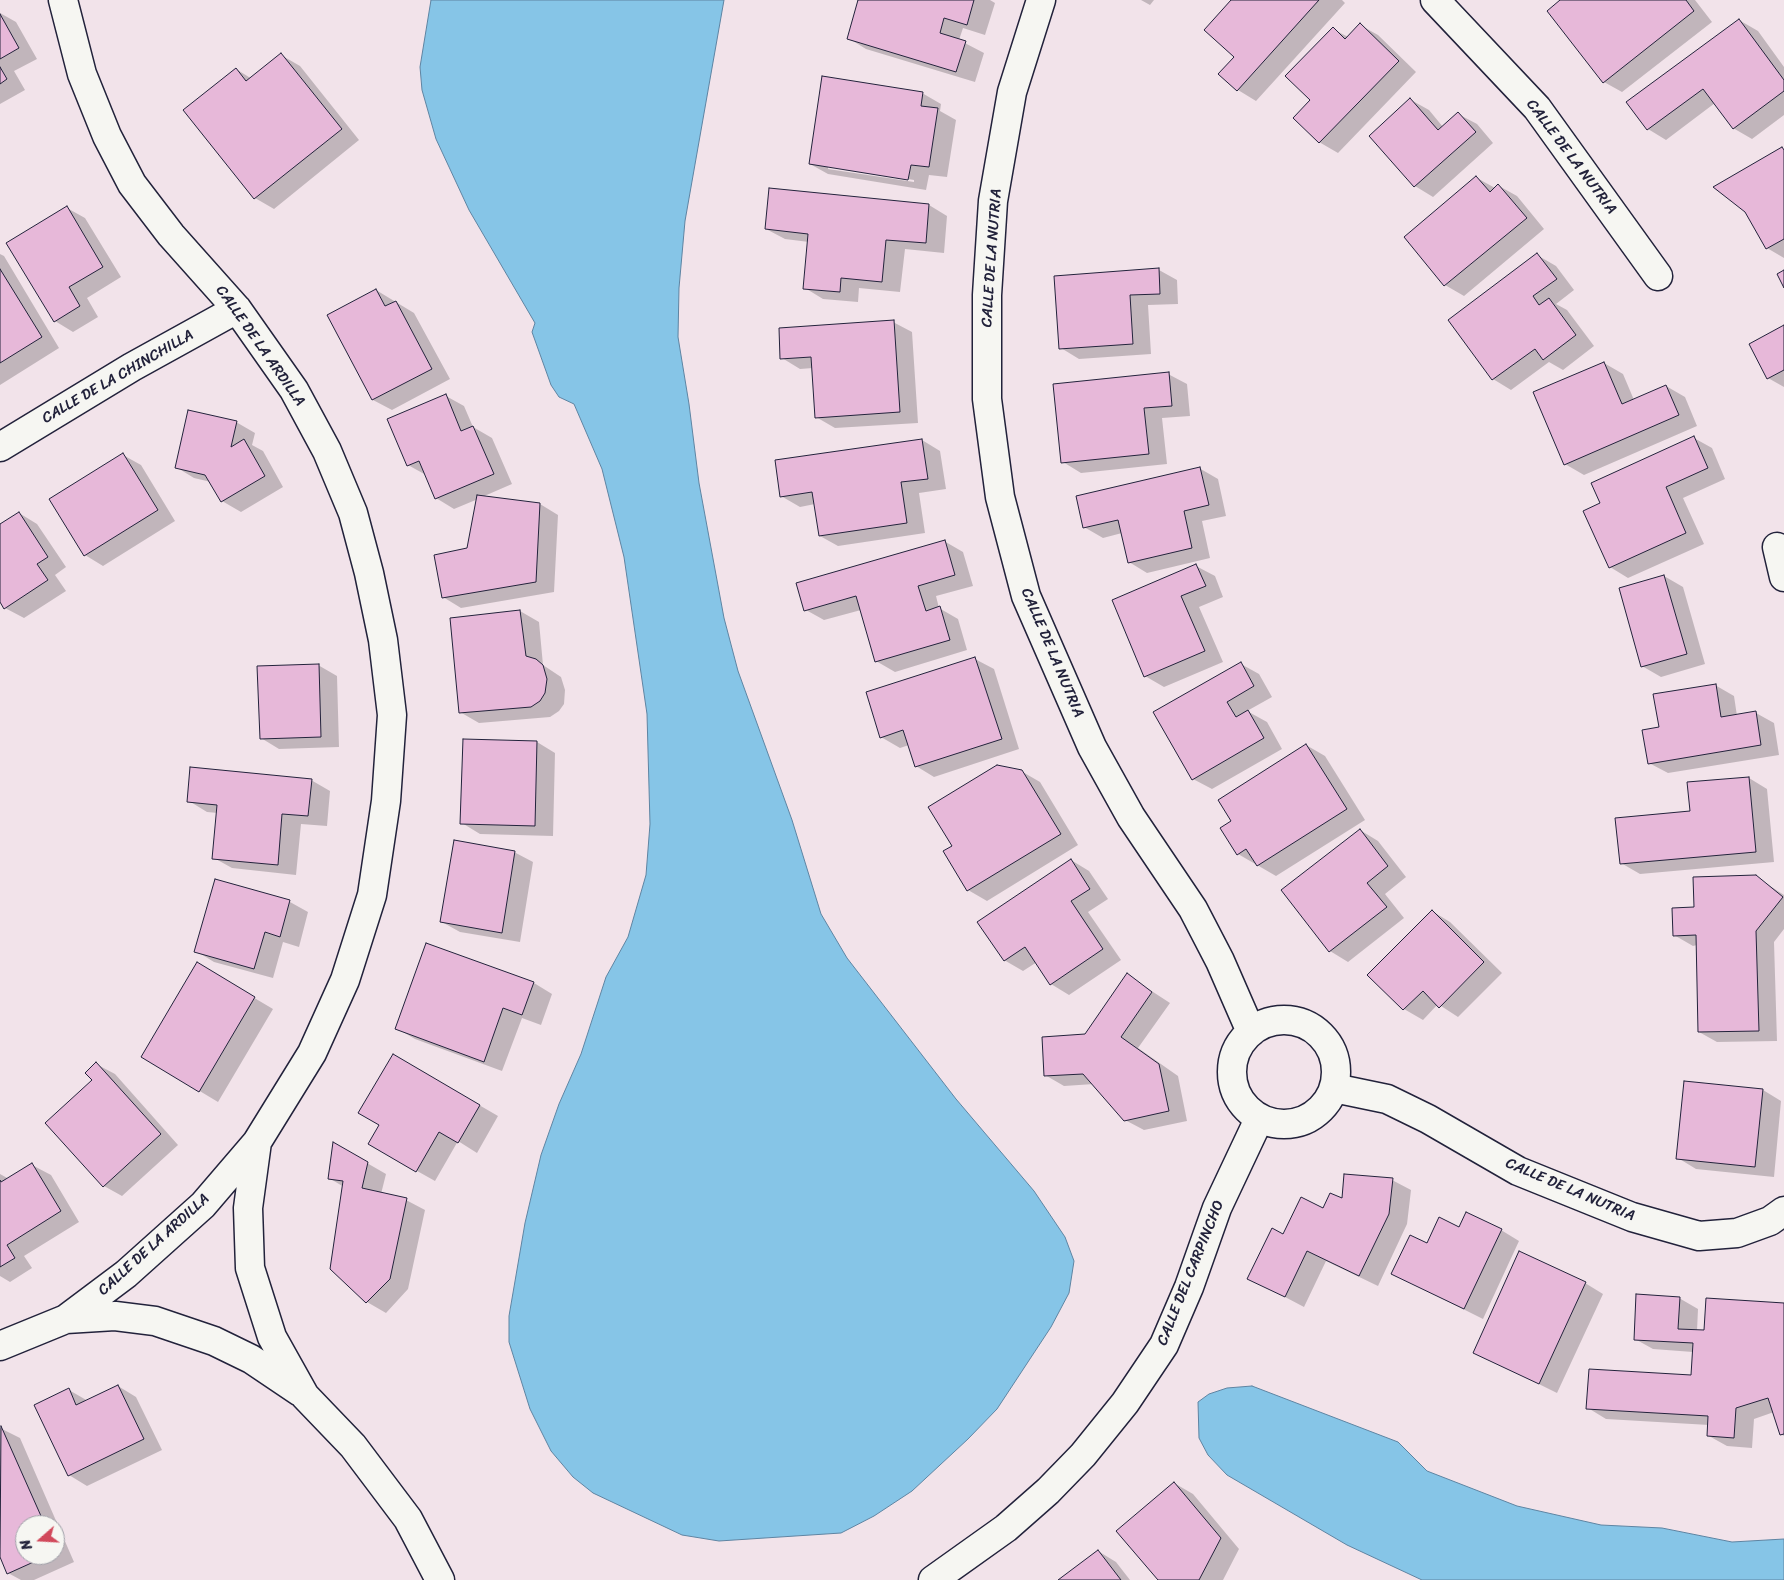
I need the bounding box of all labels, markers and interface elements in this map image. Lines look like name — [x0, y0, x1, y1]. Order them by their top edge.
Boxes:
street label: CALLE DE LA NUTRIA — [1522, 96, 1620, 218]
street label: CALLE DE LA NUTRIA — [978, 188, 1006, 328]
street label: CALLE DE LA ARDILLA — [212, 282, 308, 410]
street label: CALLE DE LA CHINCHILLA — [39, 326, 197, 428]
street label: CALLE DE LA NUTRIA — [1017, 586, 1087, 720]
street label: CALLE DE LA NUTRIA — [1503, 1155, 1637, 1225]
street label: CALLE DE LA ARDILLA — [95, 1190, 213, 1300]
street label: CALLE DEL CARPINCHO — [1154, 1198, 1228, 1348]
north arrow — [15, 1515, 65, 1565]
text: N — [13, 1536, 40, 1553]

